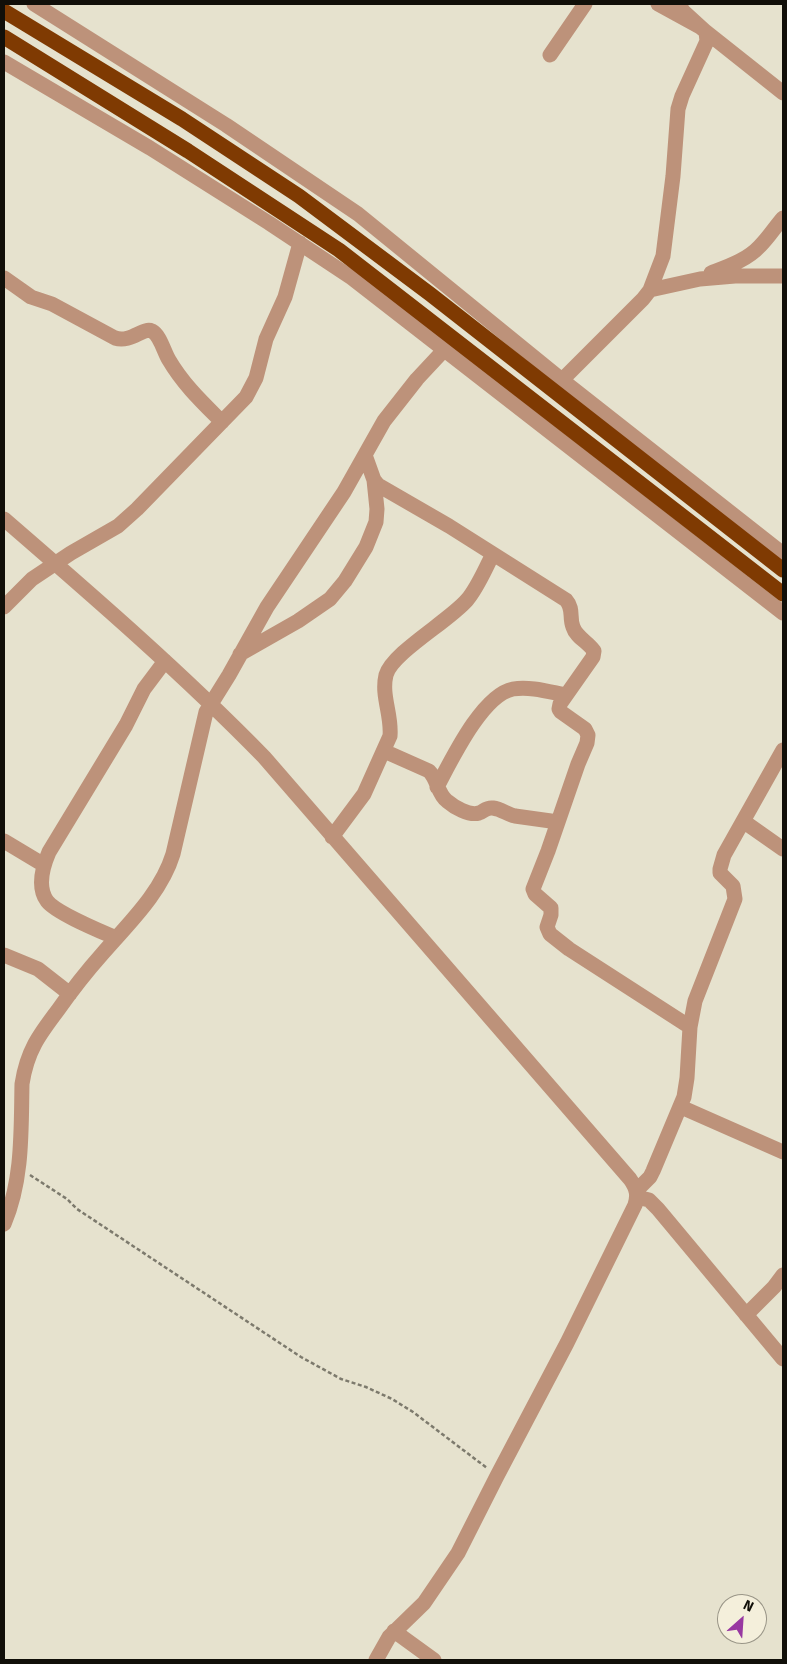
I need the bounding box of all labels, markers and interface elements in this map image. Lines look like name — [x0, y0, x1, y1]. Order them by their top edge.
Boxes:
north arrow — [717, 1594, 767, 1644]
text: N — [740, 1596, 756, 1616]

